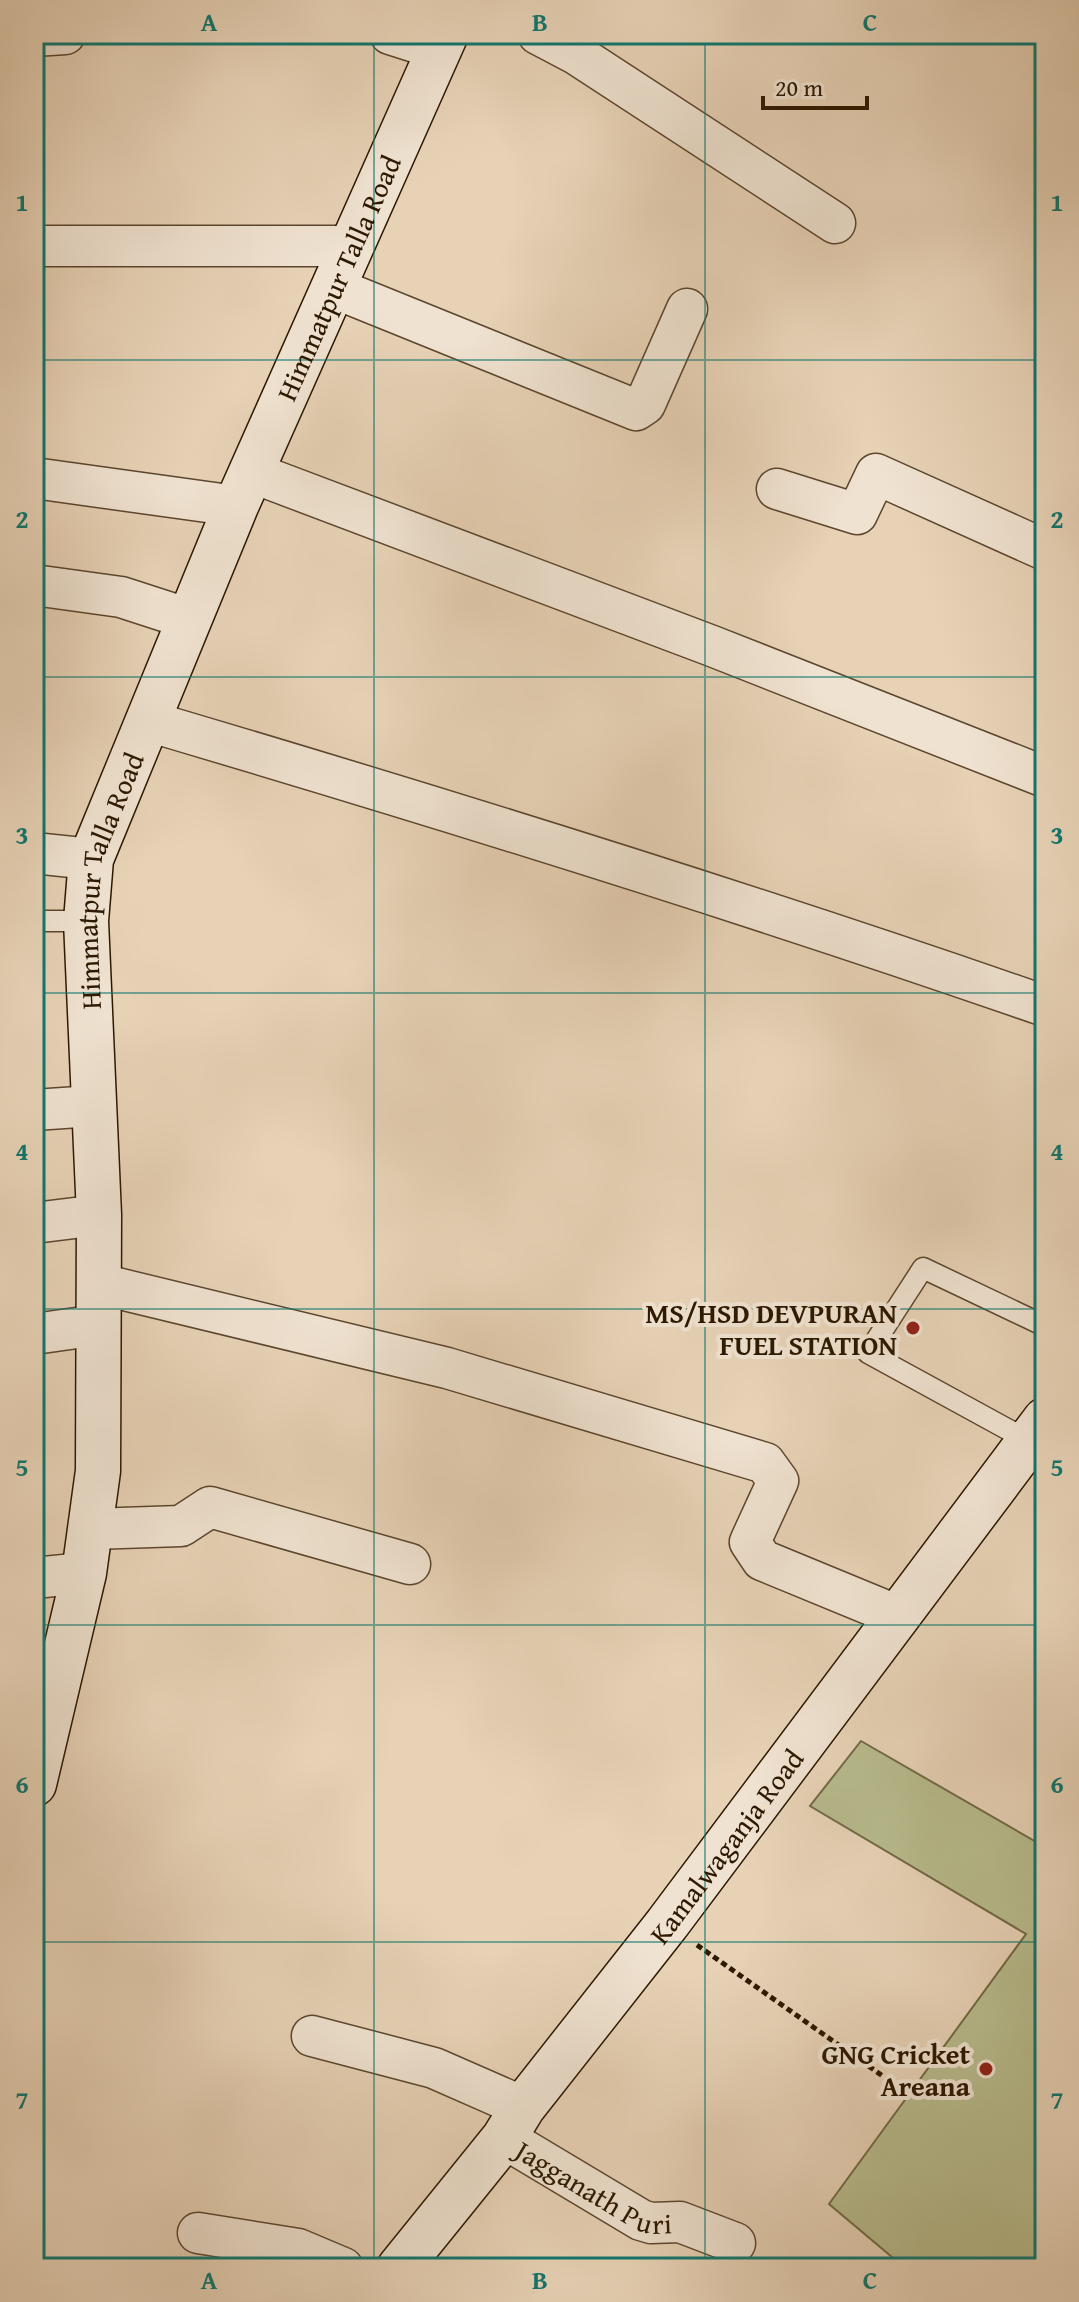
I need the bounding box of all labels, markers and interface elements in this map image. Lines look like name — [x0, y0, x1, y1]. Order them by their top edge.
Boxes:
text: A — [201, 2, 218, 41]
text: B — [532, 2, 548, 41]
text: C — [863, 2, 877, 41]
scale bar — [763, 60, 867, 110]
text: 20 m — [775, 70, 823, 105]
street label: Himmatpur Talla Road — [265, 148, 410, 407]
text: 1 — [15, 182, 29, 221]
text: 1 — [1050, 182, 1064, 221]
text: 2 — [15, 499, 29, 538]
text: 2 — [1050, 499, 1064, 538]
street label: Himmatpur Talla Road — [65, 746, 153, 1010]
text: 3 — [15, 815, 29, 854]
text: 3 — [1050, 815, 1064, 854]
text: 4 — [15, 1131, 29, 1170]
text: 4 — [1050, 1131, 1064, 1170]
place label: MS/HSD DEVPURAN FUEL STATION — [645, 1292, 897, 1365]
marker: MS/HSD DEVPURAN FUEL STATION — [904, 1319, 922, 1337]
text: 5 — [15, 1447, 29, 1486]
text: 5 — [1050, 1447, 1064, 1486]
street label: Kamalwaganja Road — [639, 1740, 813, 1952]
text: 6 — [15, 1764, 29, 1803]
text: 6 — [1050, 1764, 1064, 1803]
place label: GNG Cricket Areana — [822, 2033, 971, 2106]
marker: GNG Cricket Areana — [977, 2060, 995, 2078]
text: 7 — [15, 2080, 29, 2119]
text: 7 — [1050, 2080, 1064, 2119]
street label: Jagganath Puri — [506, 2128, 673, 2243]
text: A — [201, 2260, 218, 2299]
text: B — [532, 2260, 548, 2299]
text: C — [863, 2260, 877, 2299]

